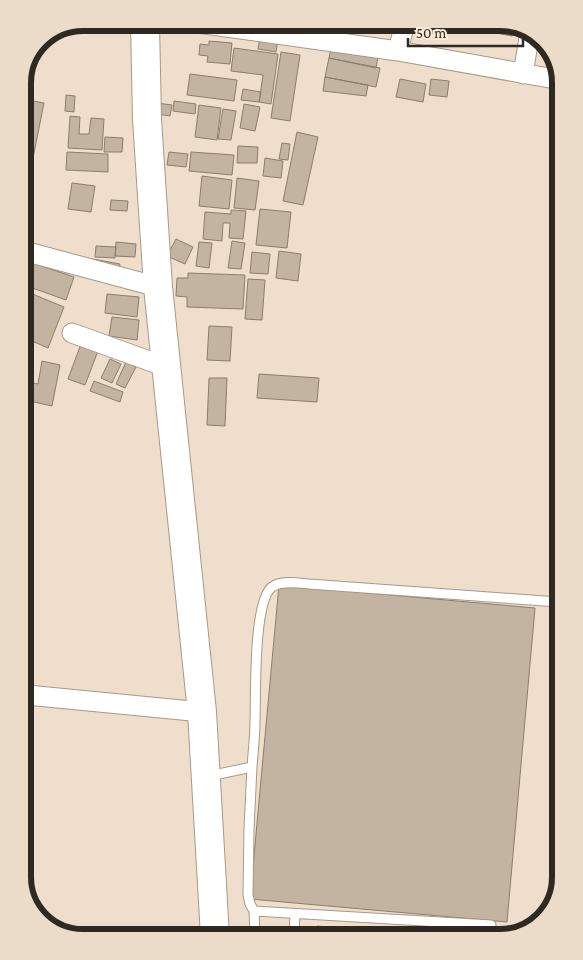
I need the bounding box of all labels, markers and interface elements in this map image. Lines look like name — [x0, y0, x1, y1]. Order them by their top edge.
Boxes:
scale bar — [408, 15, 523, 47]
text: 50 m — [416, 25, 446, 41]

